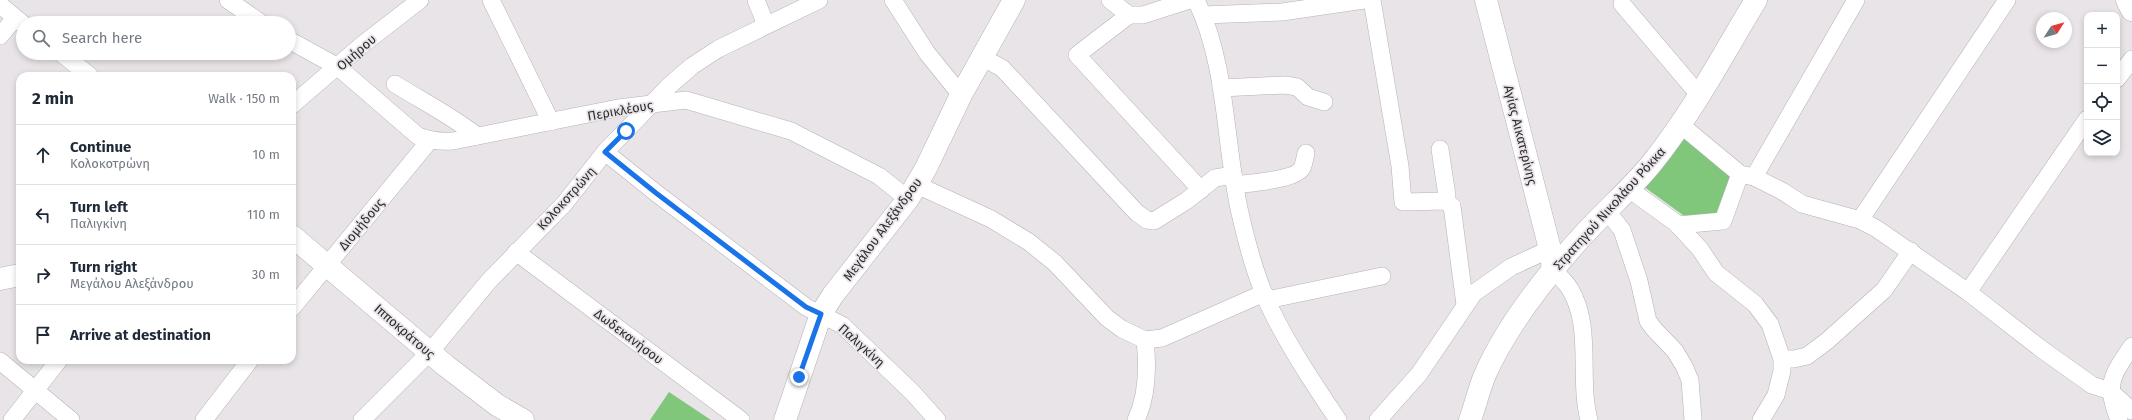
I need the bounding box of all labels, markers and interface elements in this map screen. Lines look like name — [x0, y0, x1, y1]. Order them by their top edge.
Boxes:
north arrow — [2036, 12, 2072, 48]
map controls — [2084, 12, 2120, 156]
button: + — [2084, 12, 2120, 48]
search box — [16, 16, 296, 60]
icon: search — [30, 27, 52, 49]
text: Search here — [62, 29, 142, 47]
street label: Ομήρου — [334, 31, 379, 73]
button: − — [2084, 48, 2120, 84]
street label: Αγίας Αικατερίνης — [1501, 84, 1540, 187]
button: locate — [2084, 84, 2120, 120]
text: 2 min — [32, 88, 74, 109]
text: Walk · 150 m — [208, 91, 280, 106]
street label: Περικλέους — [586, 97, 654, 124]
button: layers — [2084, 120, 2120, 156]
route start — [617, 122, 635, 140]
text: Continue — [70, 138, 131, 156]
icon: ahead — [32, 144, 54, 166]
street label: Στρατηγού Νικολάου Ρόκκα — [1550, 144, 1669, 273]
text: 10 m — [253, 147, 280, 162]
text: Κολοκοτρώνη — [70, 156, 150, 171]
street label: Κολοκοτρώνη — [534, 164, 599, 233]
street label: Μεγάλου Αλεξάνδρου — [840, 175, 926, 284]
street label: Διομήδους — [335, 195, 387, 253]
text: Turn left — [70, 198, 128, 216]
icon: left — [32, 204, 54, 226]
text: 110 m — [247, 207, 280, 222]
text: Παλιγκίνη — [70, 216, 127, 231]
text: Turn right — [70, 258, 137, 276]
icon: right — [32, 264, 54, 286]
text: 30 m — [252, 267, 280, 282]
text: Μεγάλου Αλεξάνδρου — [70, 276, 194, 291]
street label: Ιπποκράτους — [371, 301, 438, 362]
street label: Δωδεκανήσου — [591, 306, 666, 367]
street label: Παλιγκίνη — [835, 321, 888, 370]
icon: arrive — [32, 324, 54, 346]
text: Arrive at destination — [70, 326, 211, 344]
route end — [790, 368, 808, 386]

